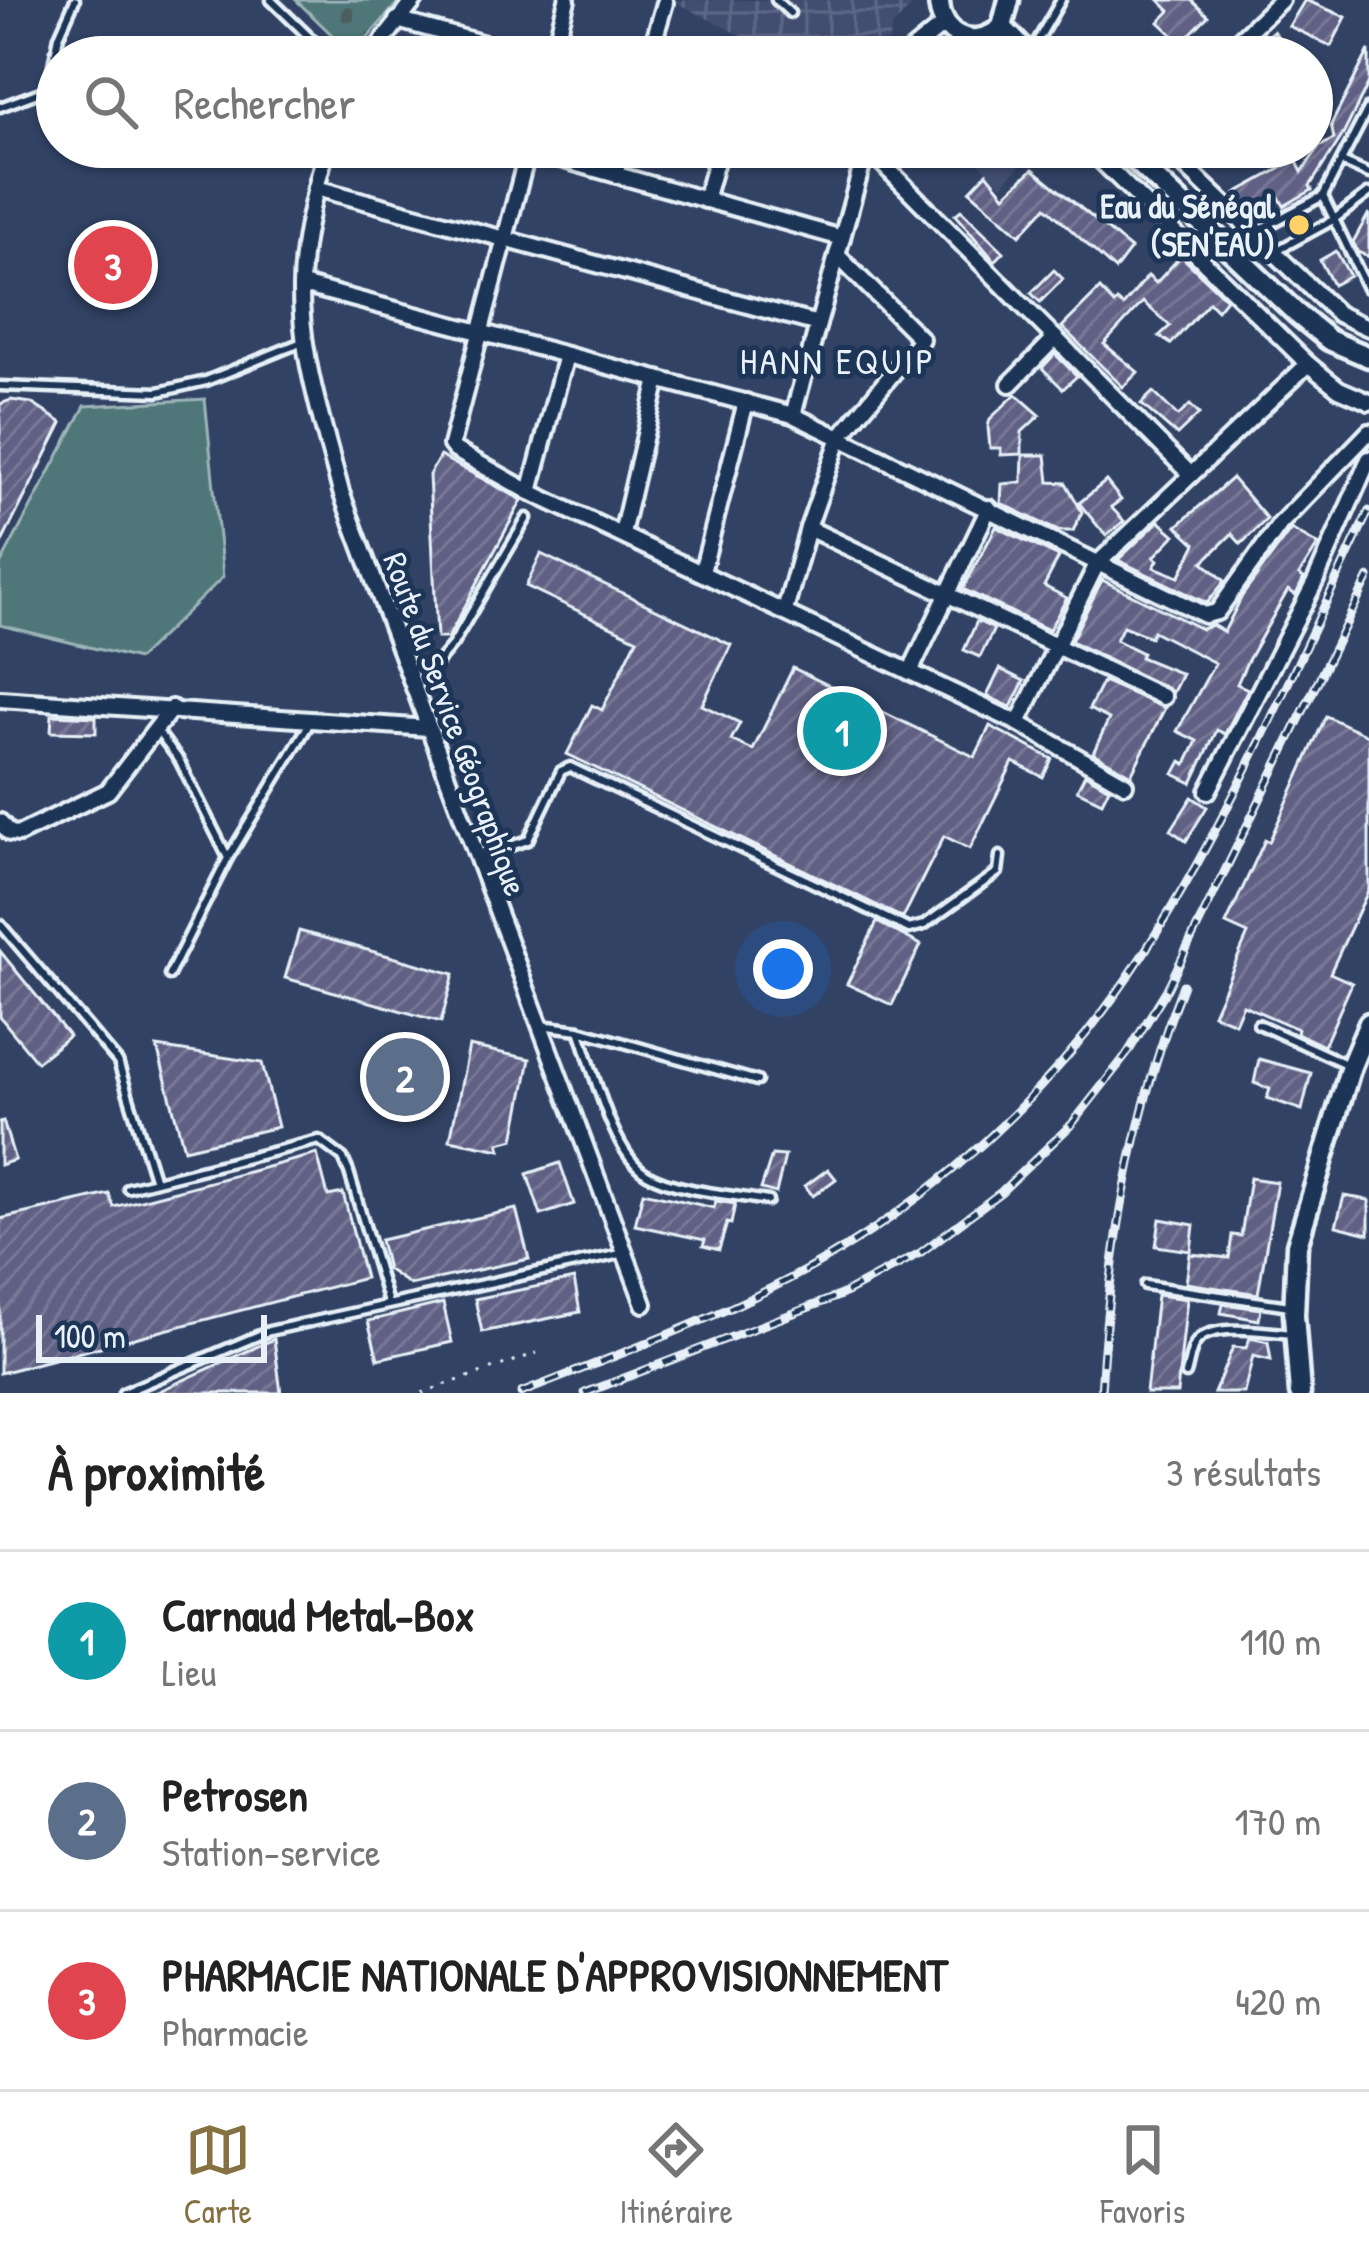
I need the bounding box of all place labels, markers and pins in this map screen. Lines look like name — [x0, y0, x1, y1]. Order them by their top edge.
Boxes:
place label: Eau du Sénégal (SEN'EAU) — [1100, 184, 1276, 266]
marker: Eau du Sénégal (SEN'EAU) — [1286, 212, 1312, 238]
pin: 3 — [74, 220, 152, 310]
pin: 1 — [803, 686, 881, 776]
pin: 2 — [366, 1032, 444, 1122]

